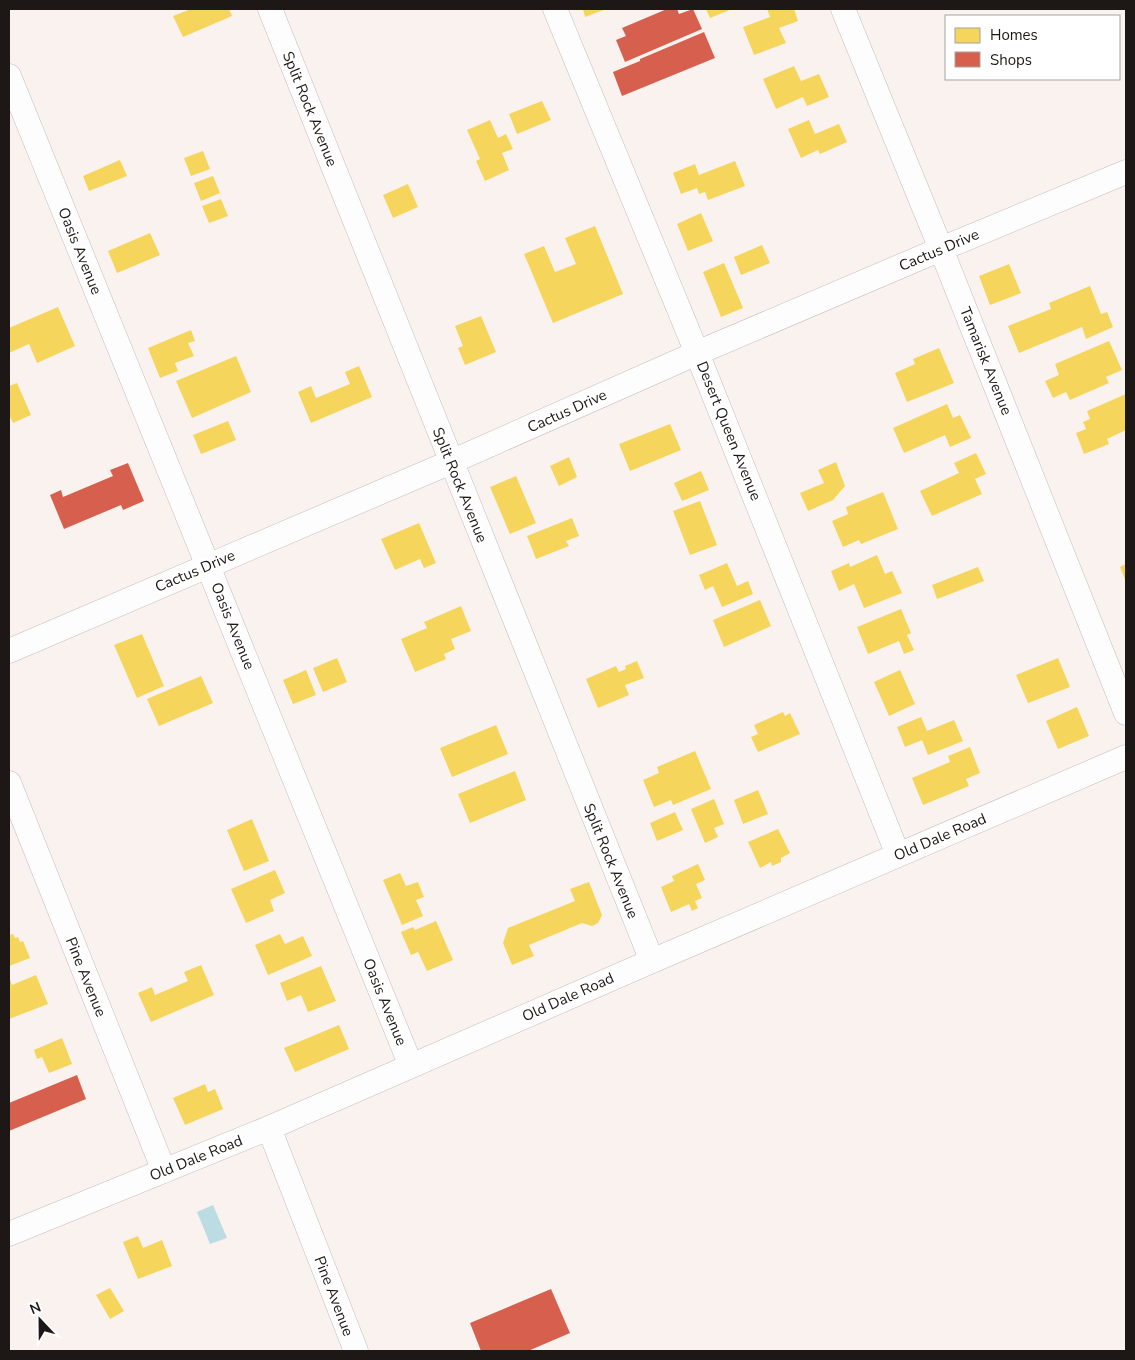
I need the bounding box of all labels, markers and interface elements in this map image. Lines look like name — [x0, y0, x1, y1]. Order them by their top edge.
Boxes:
legend — [945, 15, 1120, 80]
text: Homes — [990, 25, 1038, 45]
street label: Split Rock Avenue — [278, 48, 342, 170]
text: Shops — [990, 50, 1032, 70]
street label: Oasis Avenue — [53, 204, 107, 298]
street label: Cactus Drive — [896, 224, 982, 276]
street label: Tamarisk Avenue — [955, 304, 1017, 418]
street label: Desert Queen Avenue — [692, 358, 766, 504]
street label: Cactus Drive — [524, 385, 610, 437]
street label: Split Rock Avenue — [428, 424, 492, 546]
street label: Cactus Drive — [152, 545, 238, 597]
street label: Oasis Avenue — [206, 579, 260, 673]
street label: Split Rock Avenue — [579, 800, 643, 922]
street label: Old Dale Road — [891, 809, 989, 865]
street label: Pine Avenue — [61, 934, 111, 1020]
street label: Oasis Avenue — [358, 955, 412, 1049]
street label: Old Dale Road — [519, 968, 617, 1026]
street label: Old Dale Road — [147, 1130, 245, 1186]
street label: Pine Avenue — [310, 1253, 358, 1339]
north arrow — [15, 1295, 65, 1345]
text: N — [27, 1298, 44, 1319]

